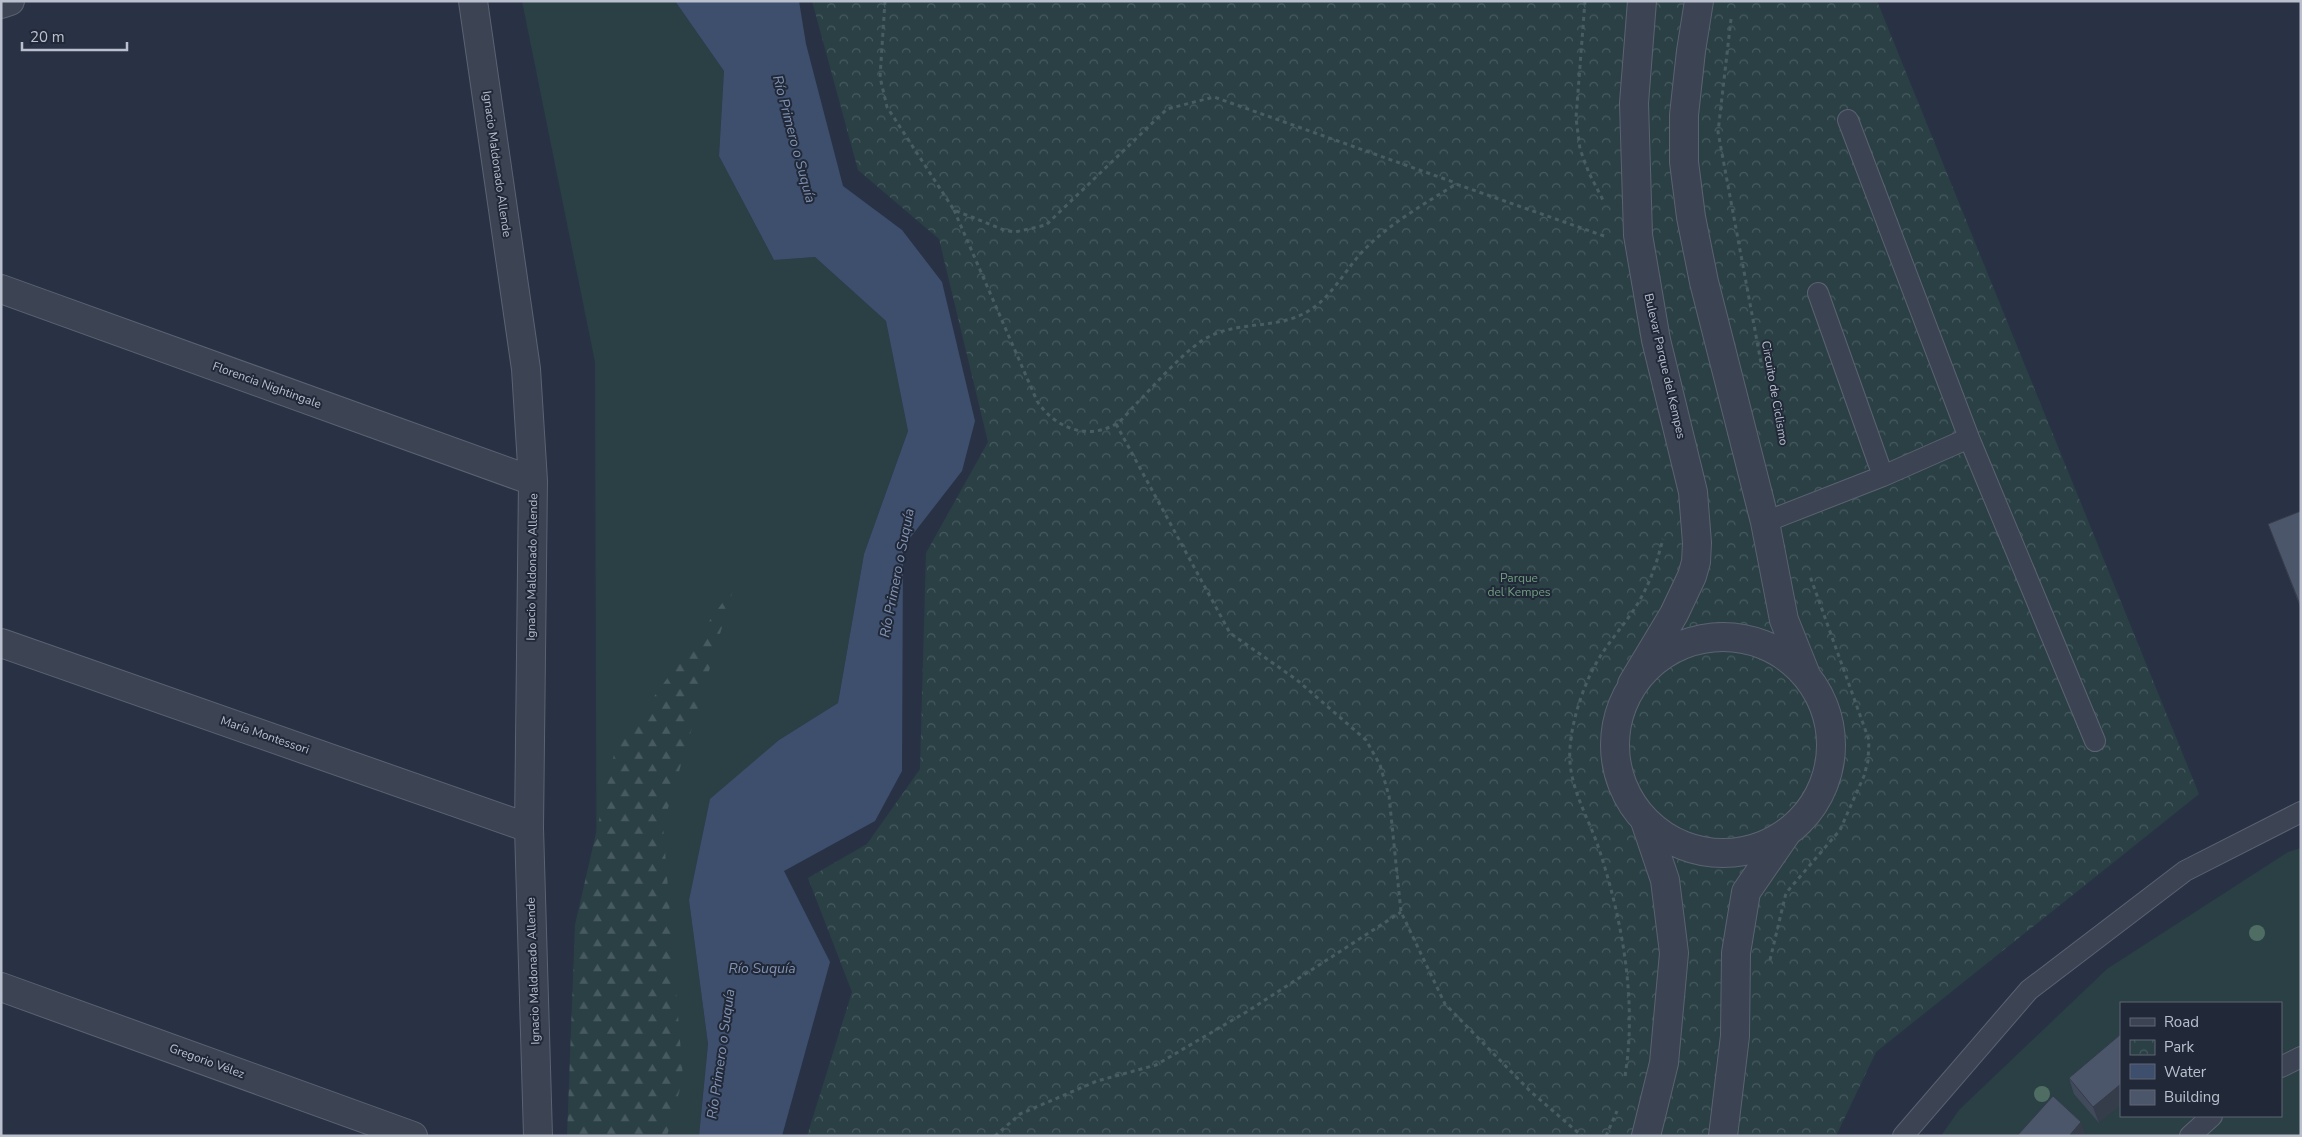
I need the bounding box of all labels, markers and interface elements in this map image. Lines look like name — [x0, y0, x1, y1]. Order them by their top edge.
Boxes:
scale bar — [22, 20, 128, 52]
text: 20 m — [30, 27, 65, 47]
water label: Río Primero o Suquía — [768, 73, 820, 205]
street label: Ignacio Maldonado Allende — [479, 90, 515, 238]
street label: Bulevar Parque del Kempes — [1640, 292, 1690, 440]
street label: Circuito de Ciclismo — [1758, 339, 1792, 447]
street label: Florencia Nightingale — [210, 358, 324, 412]
street label: Ignacio Maldonado Allende — [523, 493, 541, 641]
water label: Río Primero o Suquía — [875, 507, 919, 639]
park label: Parque del Kempes — [1487, 570, 1551, 600]
street label: María Montessori — [219, 712, 311, 758]
street label: Ignacio Maldonado Allende — [522, 897, 544, 1045]
water label: Río Suquía — [728, 959, 796, 978]
water label: Río Primero o Suquía — [702, 988, 740, 1120]
legend — [2120, 1002, 2282, 1117]
text: Road — [2164, 1012, 2199, 1032]
text: Park — [2164, 1037, 2194, 1057]
street label: Gregorio Vélez — [167, 1040, 247, 1082]
text: Water — [2164, 1062, 2207, 1082]
text: Building — [2164, 1087, 2220, 1107]

